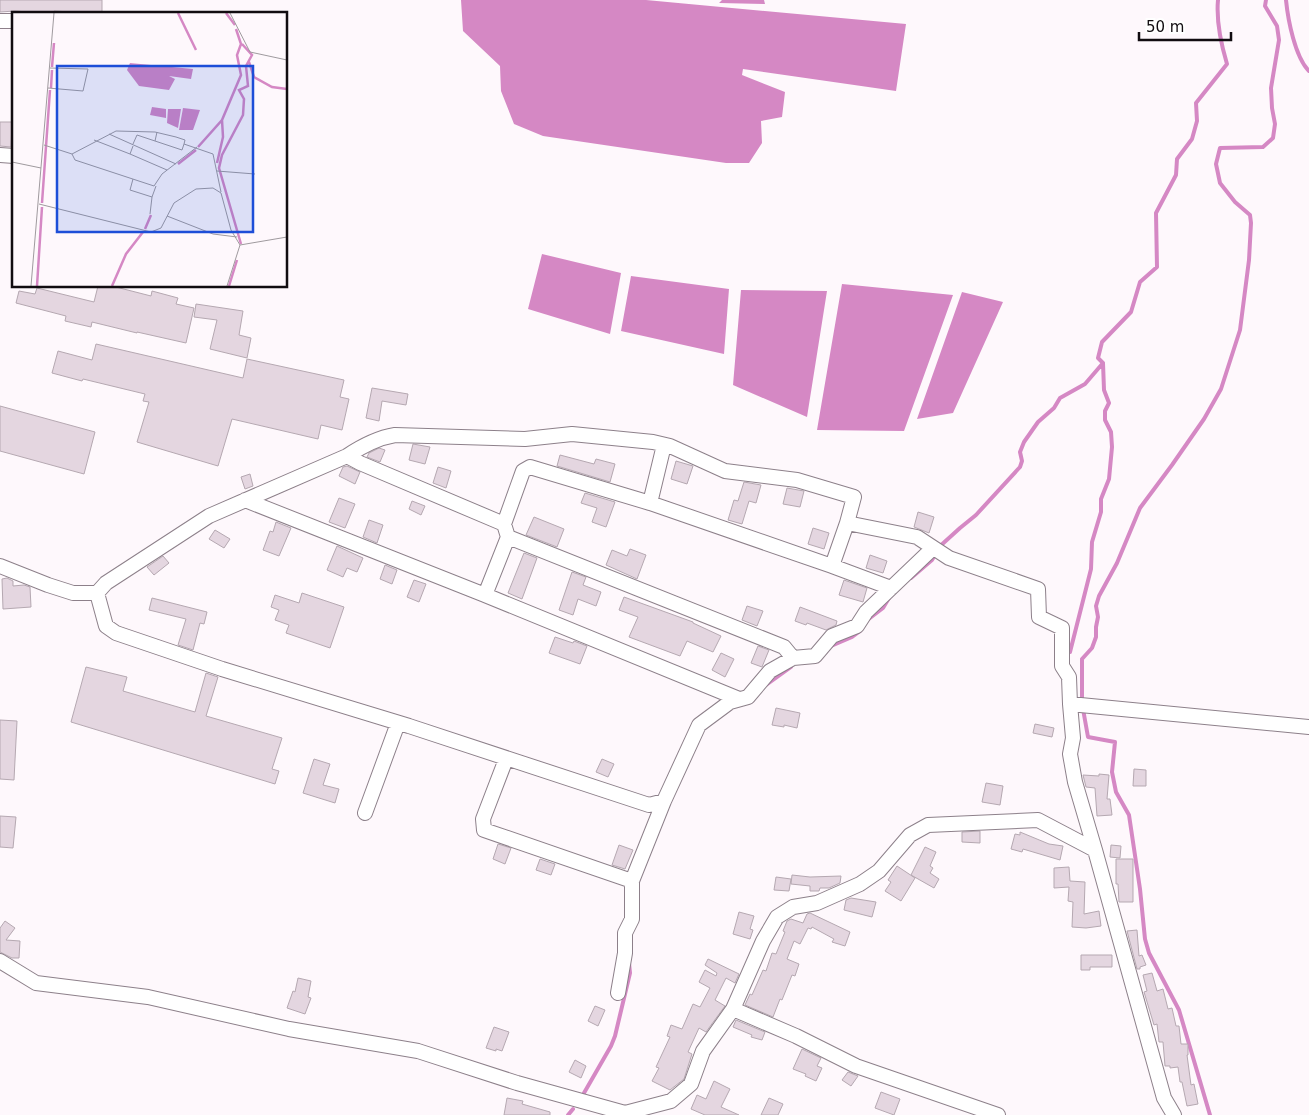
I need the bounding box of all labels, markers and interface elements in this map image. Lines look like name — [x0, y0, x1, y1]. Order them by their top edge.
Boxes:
scale bar — [1139, 10, 1232, 42]
inset map — [12, 12, 288, 288]
text: 50 m — [1146, 18, 1184, 36]

